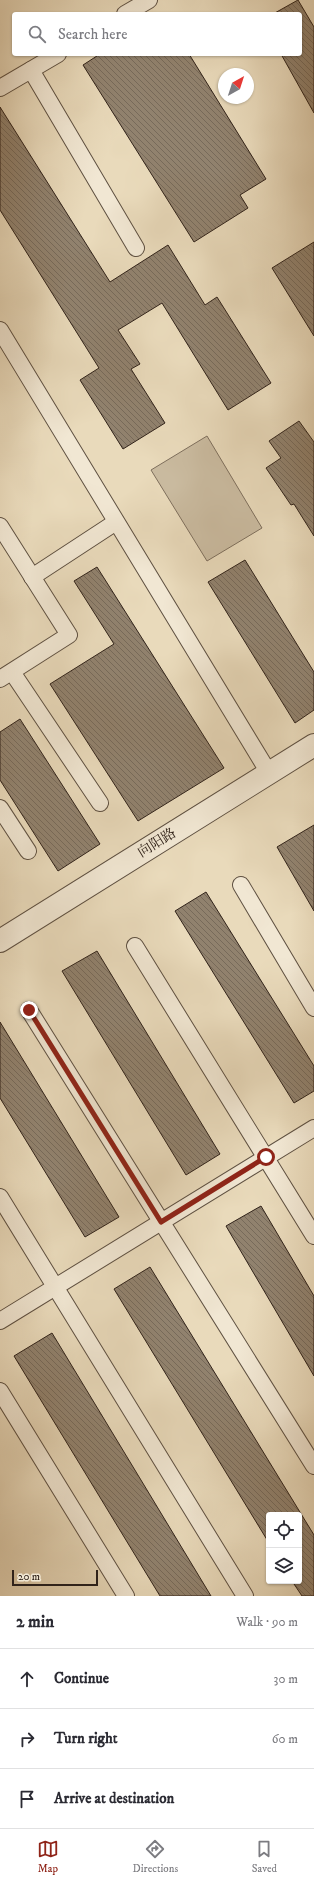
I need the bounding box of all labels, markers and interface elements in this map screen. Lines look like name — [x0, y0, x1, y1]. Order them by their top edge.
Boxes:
search box — [12, 12, 302, 56]
icon: search — [26, 23, 48, 45]
text: Search here — [58, 25, 127, 44]
north arrow — [218, 68, 254, 104]
street label: 向阳路 — [134, 824, 180, 862]
route end — [20, 1001, 38, 1019]
route start — [257, 1148, 275, 1166]
map controls — [266, 1512, 302, 1584]
button: locate — [266, 1512, 302, 1548]
button: layers — [266, 1548, 302, 1584]
scale bar — [12, 1568, 98, 1587]
text: 20 m — [18, 1570, 40, 1584]
text: 2 min — [16, 1611, 54, 1633]
text: Walk · 90 m — [236, 1614, 298, 1630]
icon: ahead — [16, 1668, 38, 1690]
text: Continue — [54, 1669, 109, 1688]
text: 30 m — [274, 1671, 298, 1687]
icon: right — [16, 1728, 38, 1750]
text: Turn right — [54, 1729, 117, 1748]
text: 60 m — [272, 1731, 298, 1747]
icon: arrive — [16, 1788, 38, 1810]
text: Arrive at destination — [54, 1789, 174, 1808]
tab: Map — [37, 1838, 59, 1876]
tab: Directions — [133, 1838, 178, 1876]
tab: Saved — [252, 1838, 277, 1876]

